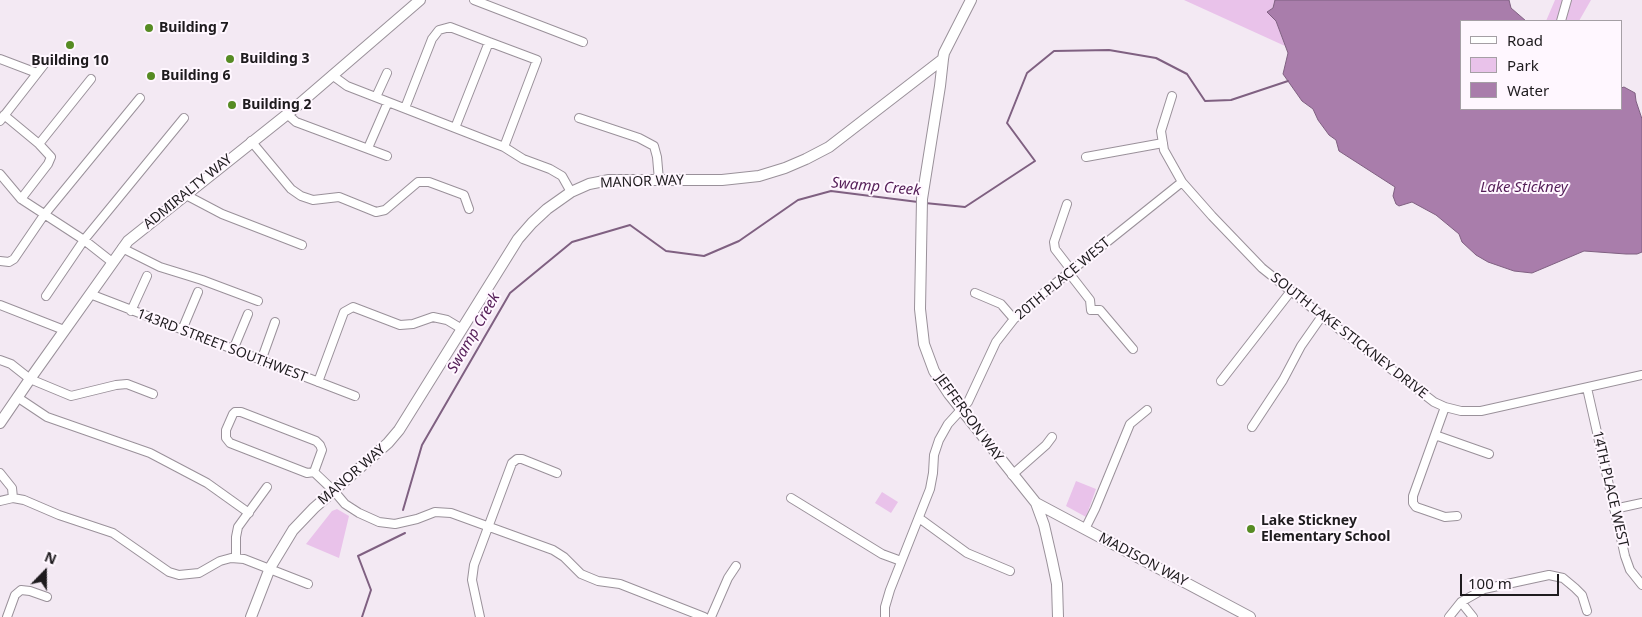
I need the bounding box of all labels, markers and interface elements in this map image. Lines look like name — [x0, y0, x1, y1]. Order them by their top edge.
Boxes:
place label: Building 7 — [159, 20, 228, 36]
legend — [1460, 20, 1622, 110]
marker: Building 7 — [143, 22, 155, 34]
text: Road — [1507, 30, 1543, 50]
marker: Building 10 — [64, 39, 76, 51]
place label: Building 3 — [240, 51, 309, 67]
place label: Building 10 — [31, 53, 109, 69]
marker: Building 3 — [224, 53, 236, 65]
text: Park — [1507, 55, 1539, 75]
place label: Building 6 — [161, 68, 230, 84]
marker: Building 6 — [145, 70, 157, 82]
text: Water — [1507, 80, 1549, 100]
place label: Building 2 — [242, 97, 311, 113]
marker: Building 2 — [226, 99, 238, 111]
street label: ADMIRALTY WAY — [140, 151, 236, 233]
street label: MANOR WAY — [600, 172, 684, 192]
water label: Swamp Creek — [831, 174, 921, 200]
water label: Lake Stickney — [1480, 179, 1568, 197]
street label: 20TH PLACE WEST — [1012, 234, 1114, 324]
street label: SOUTH LAKE STICKNEY DRIVE — [1267, 269, 1431, 403]
water label: Swamp Creek — [444, 290, 504, 376]
street label: 143RD STREET SOUTHWEST — [134, 306, 310, 386]
street label: JEFFERSON WAY — [932, 371, 1006, 465]
street label: 14TH PLACE WEST — [1588, 429, 1632, 549]
street label: MANOR WAY — [315, 441, 389, 509]
place label: Lake Stickney Elementary School — [1261, 513, 1391, 546]
marker: Lake Stickney Elementary School — [1245, 523, 1257, 535]
street label: MADISON WAY — [1096, 530, 1190, 590]
north arrow — [20, 547, 70, 597]
text: N — [42, 547, 60, 569]
scale bar — [1462, 564, 1561, 596]
text: 100 m — [1468, 573, 1512, 593]

